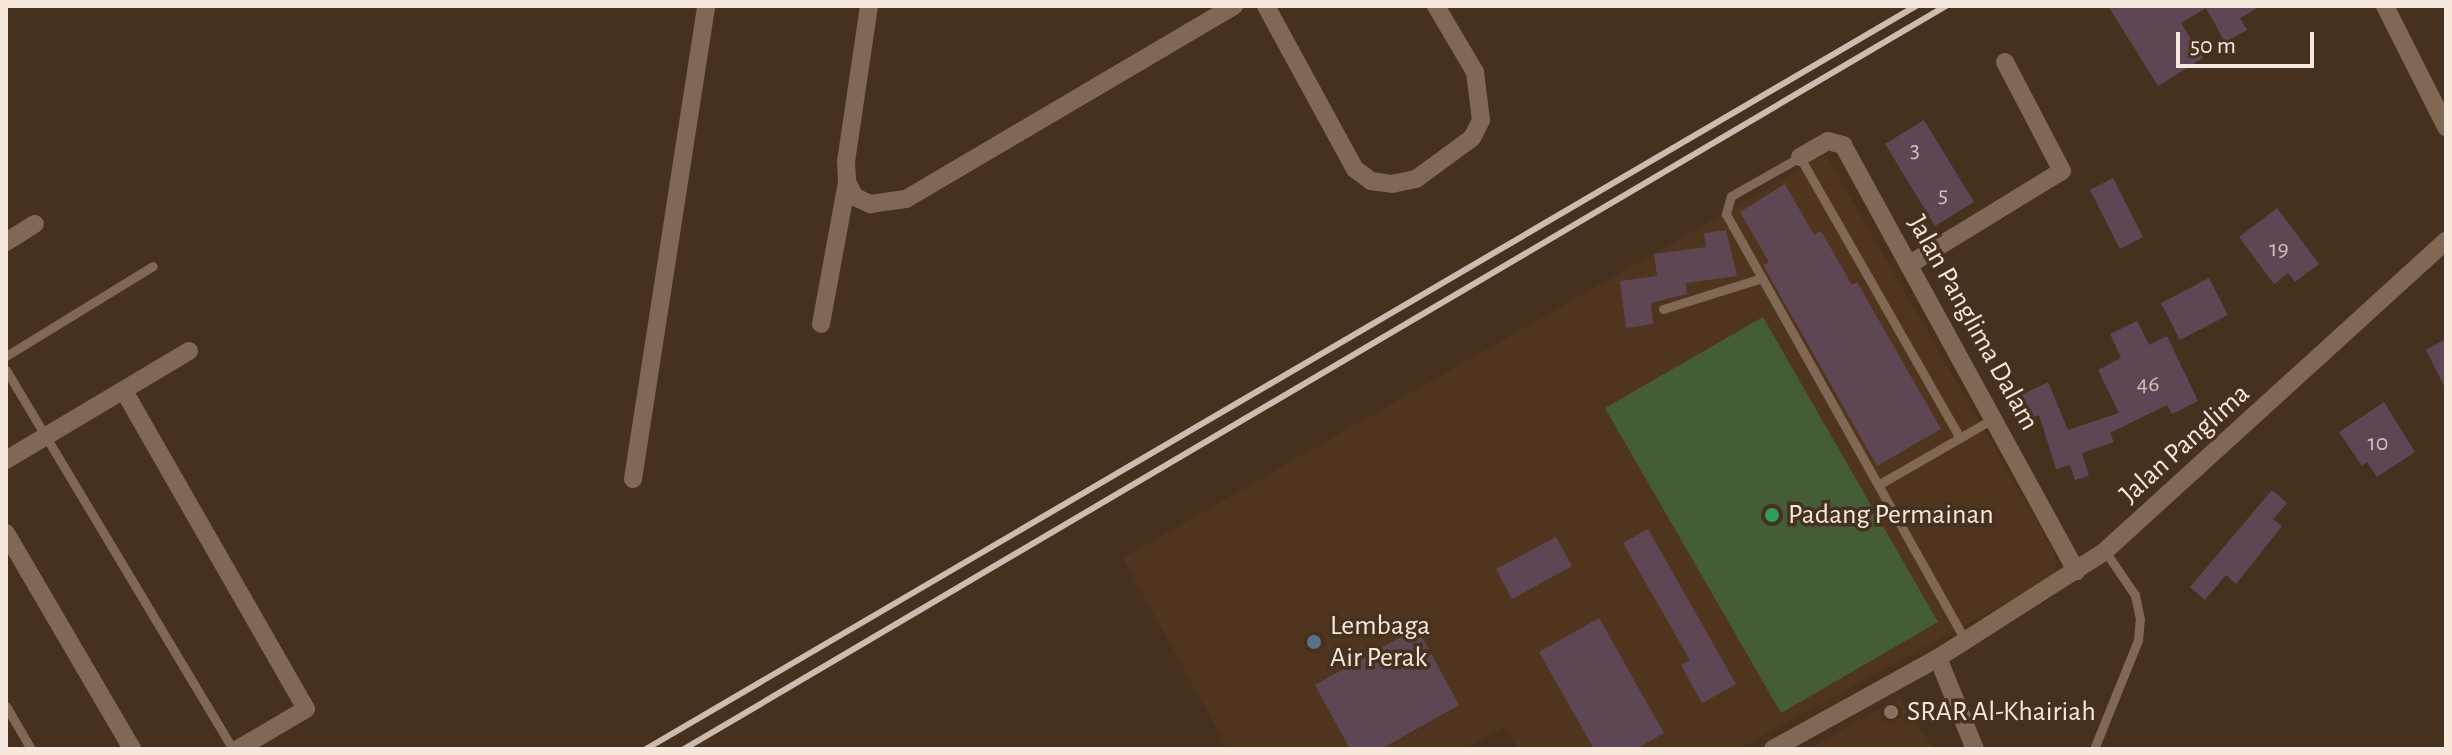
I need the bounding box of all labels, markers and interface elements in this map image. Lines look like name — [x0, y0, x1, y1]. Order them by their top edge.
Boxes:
scale bar — [2180, 16, 2318, 66]
text: 50 m — [2190, 34, 2236, 58]
house number: 3 — [1910, 137, 1920, 165]
house number: 5 — [1938, 182, 1948, 210]
street label: Jalan Panglima Dalam — [1900, 210, 2046, 436]
house number: 19 — [2269, 236, 2289, 264]
house number: 46 — [2137, 371, 2159, 399]
street label: Jalan Panglima — [2113, 377, 2257, 511]
house number: 10 — [2368, 430, 2388, 458]
place label: Padang Permainan — [1788, 498, 1994, 532]
marker: Padang Permainan — [1763, 506, 1781, 524]
place label: Lembaga Air Perak — [1330, 609, 1430, 675]
marker: Lembaga Air Perak — [1305, 633, 1323, 651]
place label: SRAR Al-Khairiah — [1907, 695, 2096, 729]
marker: SRAR Al-Khairiah — [1882, 703, 1900, 721]

